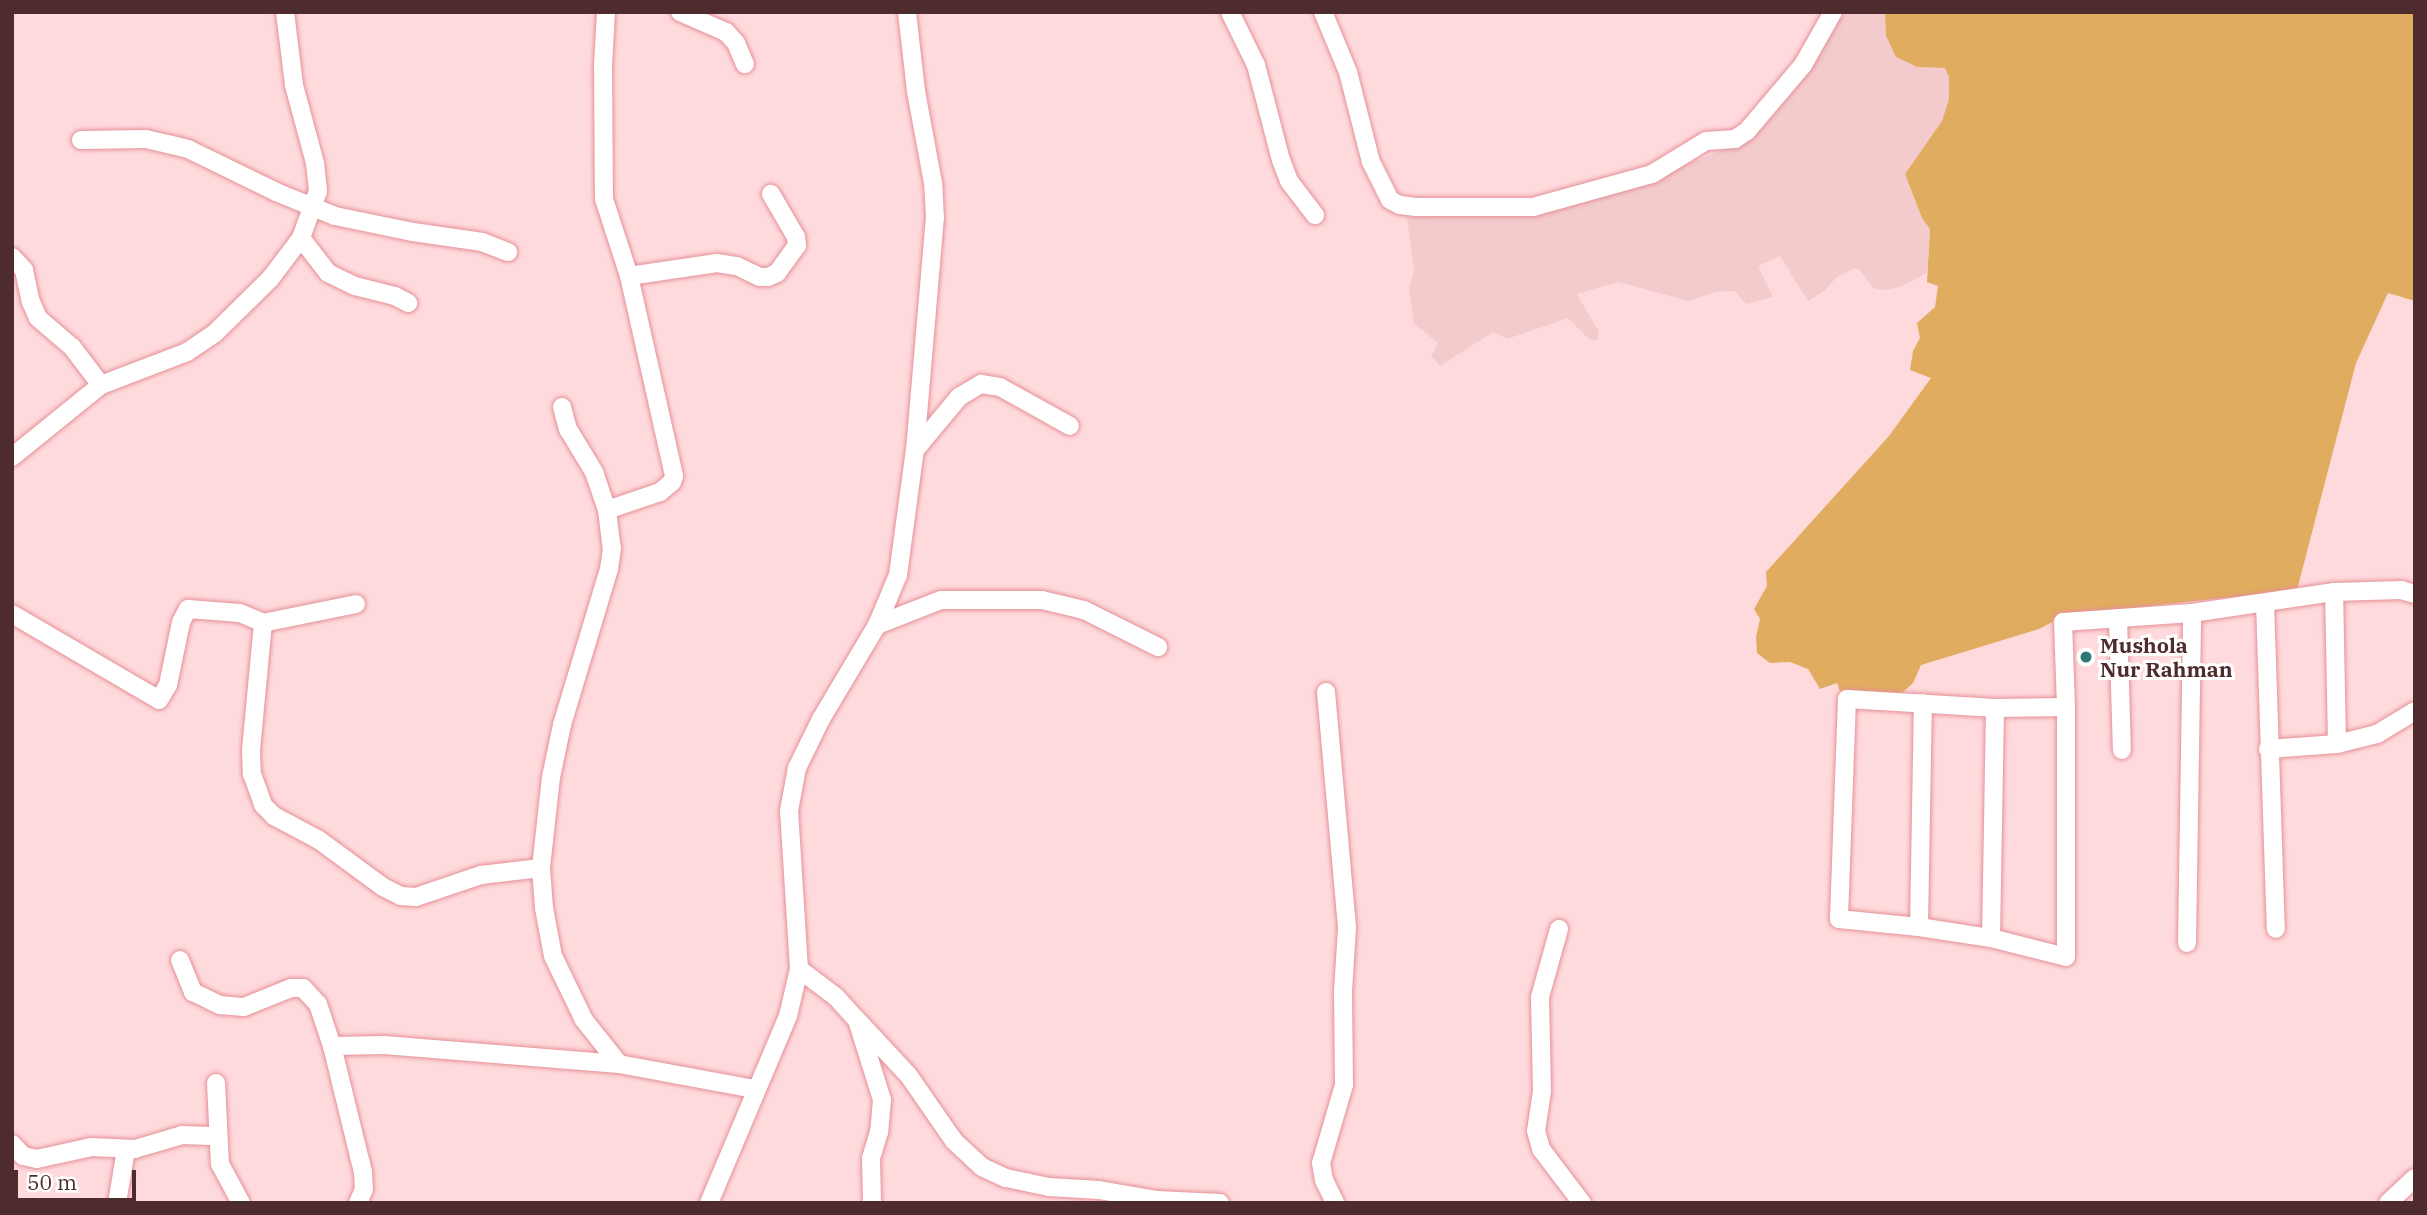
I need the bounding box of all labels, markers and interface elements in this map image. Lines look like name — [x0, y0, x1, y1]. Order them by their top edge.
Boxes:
place label: Mushola Nur Rahman — [2100, 632, 2233, 682]
marker: Mushola Nur Rahman — [2078, 649, 2094, 665]
scale bar — [18, 1156, 140, 1200]
text: 50 m — [27, 1168, 77, 1196]

